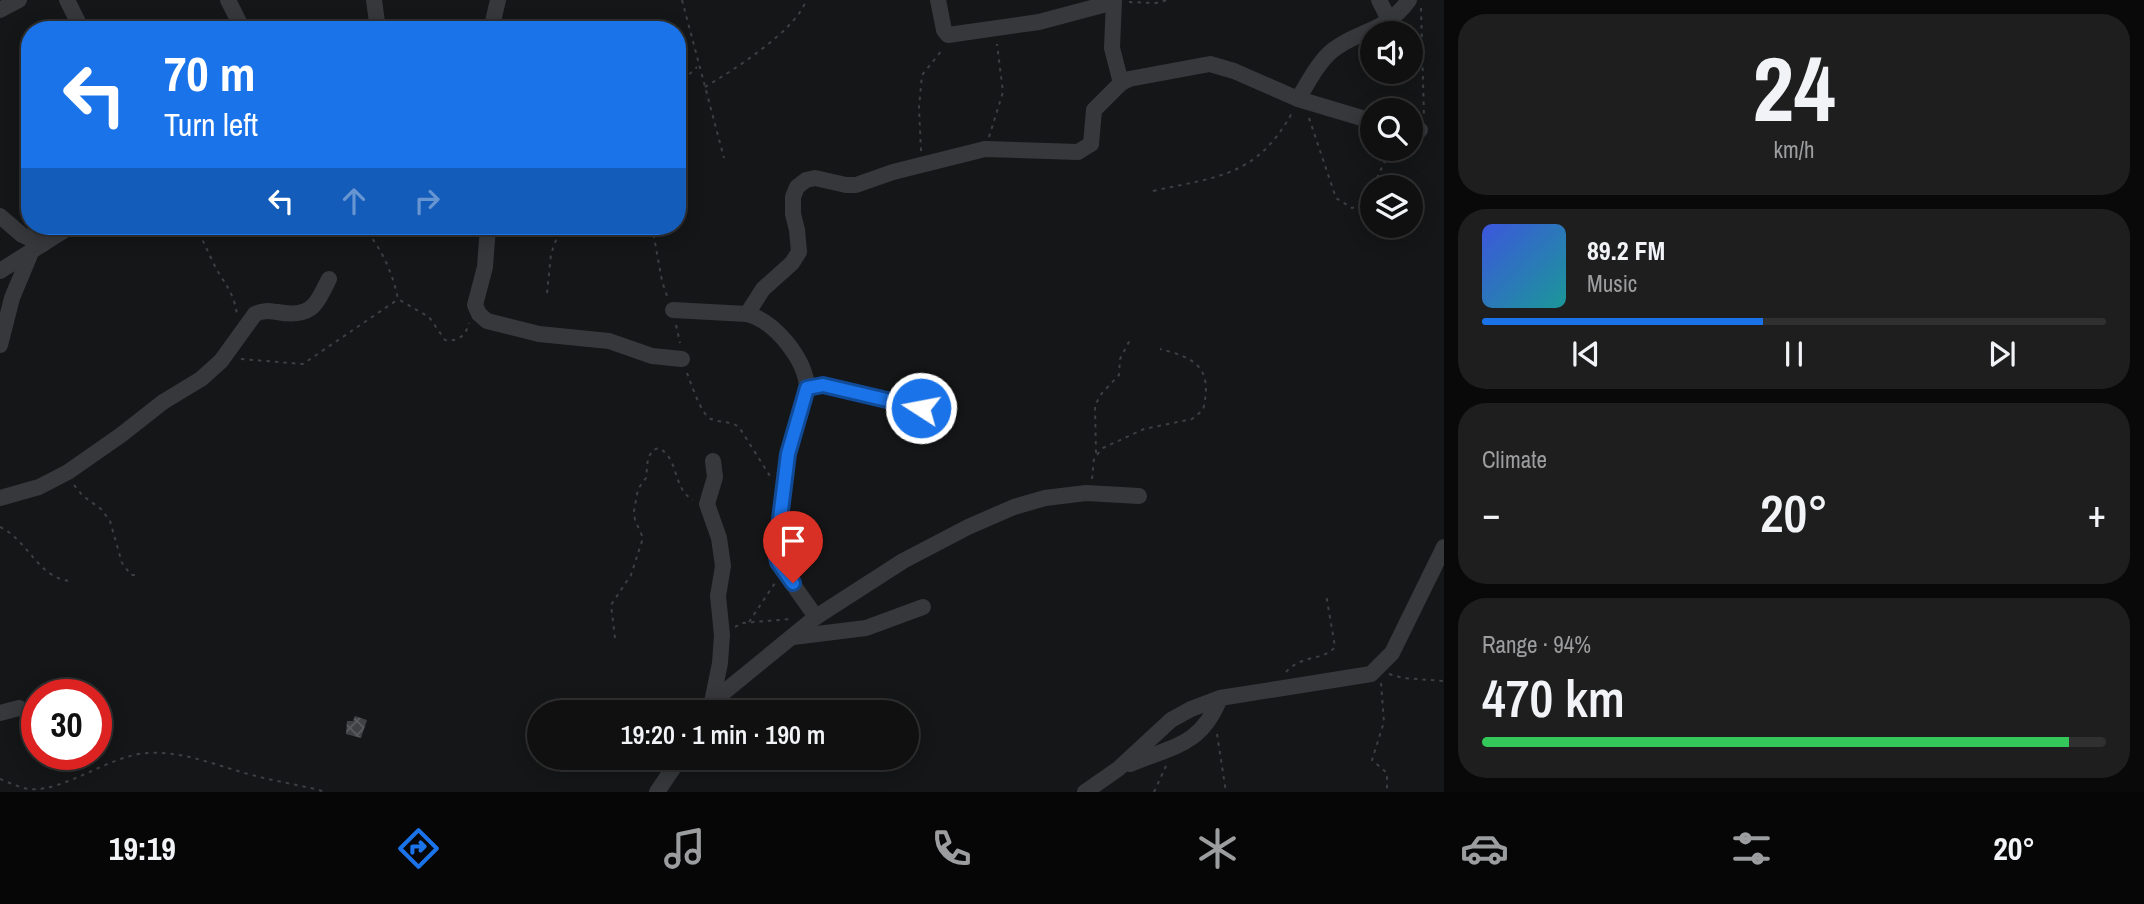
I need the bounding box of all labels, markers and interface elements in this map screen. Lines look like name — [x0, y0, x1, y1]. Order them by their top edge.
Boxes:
map controls — [1360, 21, 1423, 238]
button: sound — [1360, 21, 1423, 84]
text: 24 — [1753, 27, 1836, 149]
text: 70 m — [164, 40, 256, 106]
icon: left — [49, 49, 140, 140]
button: search — [1360, 98, 1423, 161]
text: Turn left — [164, 103, 258, 146]
text: km/h — [1774, 134, 1814, 165]
button: layers — [1360, 175, 1423, 238]
icon: left — [262, 182, 300, 220]
icon: ahead — [335, 182, 373, 220]
icon: right — [408, 182, 446, 220]
text: 89.2 FM — [1587, 233, 1665, 268]
text: Music — [1587, 268, 1637, 299]
icon: previous — [1567, 335, 1605, 373]
icon: pause — [1775, 335, 1813, 373]
icon: next — [1983, 335, 2021, 373]
position arrow — [884, 371, 958, 445]
text: Climate — [1482, 444, 1547, 475]
text: 20° — [1760, 478, 1828, 548]
text: − — [1482, 488, 1500, 539]
text: + — [2088, 488, 2106, 539]
pin — [763, 511, 823, 583]
icon: arrive — [774, 522, 812, 560]
text: Range · 94% — [1482, 629, 1591, 660]
text: 470 km — [1482, 663, 1625, 733]
speed limit sign: 30 — [21, 679, 112, 770]
text: 19:20 · 1 min · 190 m — [621, 717, 825, 752]
icon: directions — [394, 824, 443, 873]
icon: music — [660, 824, 709, 873]
icon: phone — [927, 824, 976, 873]
icon: climate — [1193, 824, 1242, 873]
icon: car — [1460, 824, 1509, 873]
icon: filters — [1727, 824, 1776, 873]
text: 19:19 — [109, 827, 176, 870]
text: 20° — [1993, 827, 2035, 870]

